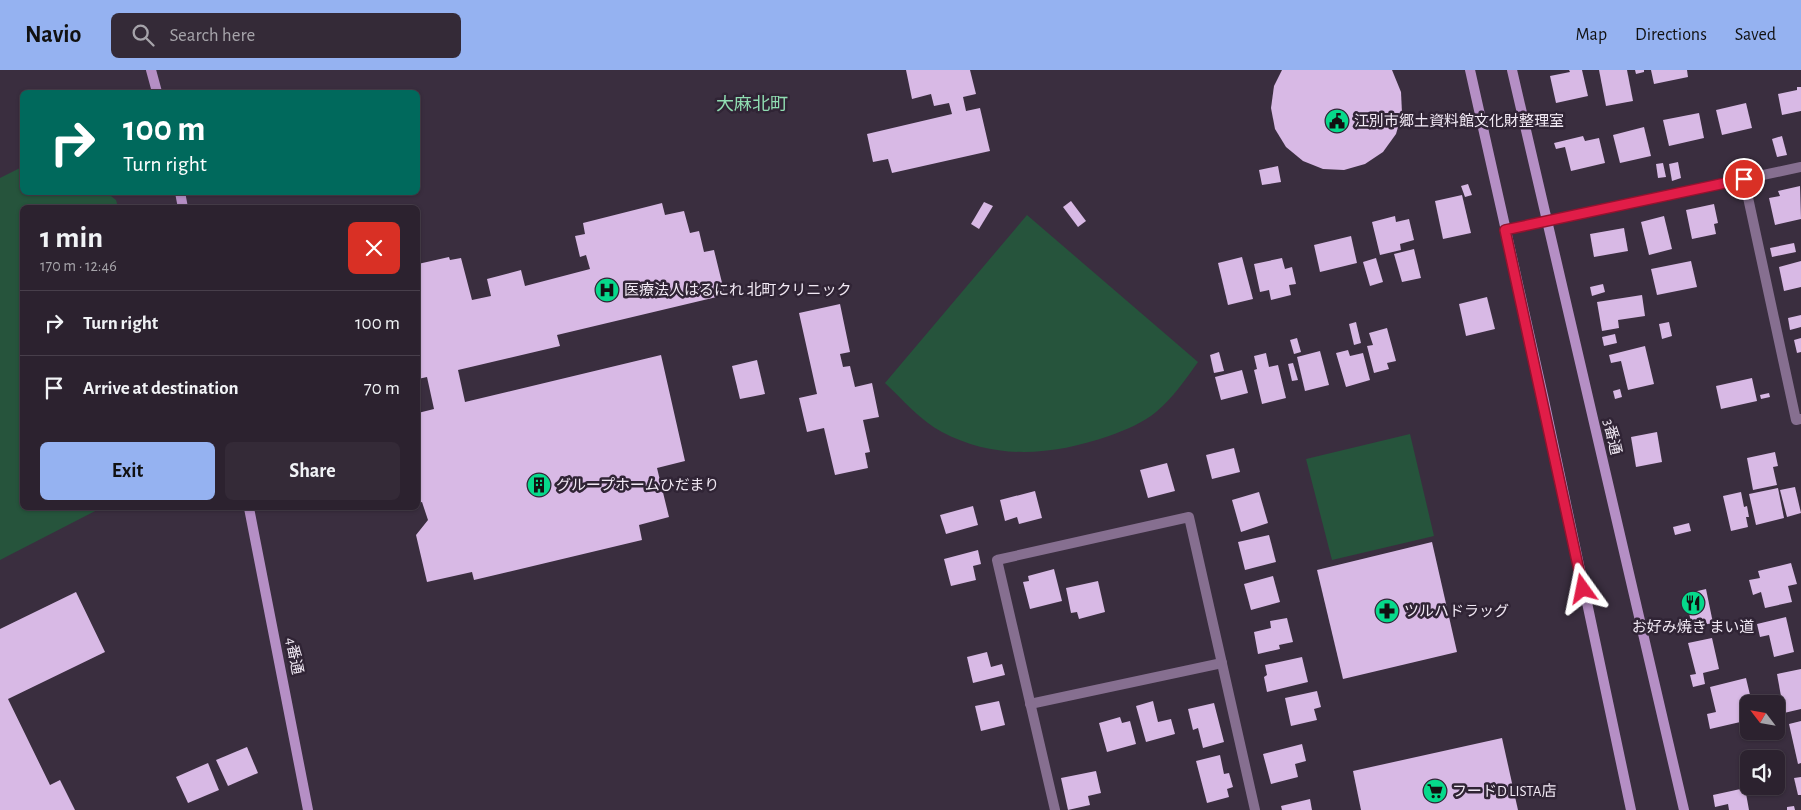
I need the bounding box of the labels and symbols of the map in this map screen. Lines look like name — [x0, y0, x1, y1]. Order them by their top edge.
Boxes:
district label: 大麻北町 — [716, 94, 788, 114]
public building icon: 江別市郷土資料館文化財整理室 — [1324, 108, 1350, 134]
place label: 江別市郷土資料館文化財整理室 — [1354, 112, 1564, 129]
pin — [1723, 158, 1765, 200]
hospital icon: 医療法人はるにれ 北町クリニック — [594, 277, 620, 303]
place label: 医療法人はるにれ 北町クリニック — [624, 281, 851, 298]
street label: 3番通 — [1601, 417, 1624, 456]
building icon: グループホームひだまり — [526, 472, 552, 498]
place label: グループホームひだまり — [556, 477, 719, 493]
position arrow — [1556, 562, 1608, 614]
restaurant icon: お好み焼き まい道 — [1680, 590, 1706, 616]
pharmacy icon: ツルハドラッグ — [1374, 598, 1400, 624]
place label: ツルハドラッグ — [1404, 603, 1509, 619]
place label: お好み焼き まい道 — [1632, 619, 1754, 635]
street label: 4番通 — [283, 636, 306, 676]
north arrow — [1740, 695, 1785, 740]
supermarket icon: フードD LISTA店 — [1422, 778, 1448, 804]
place label: フードD LISTA店 — [1452, 783, 1556, 799]

